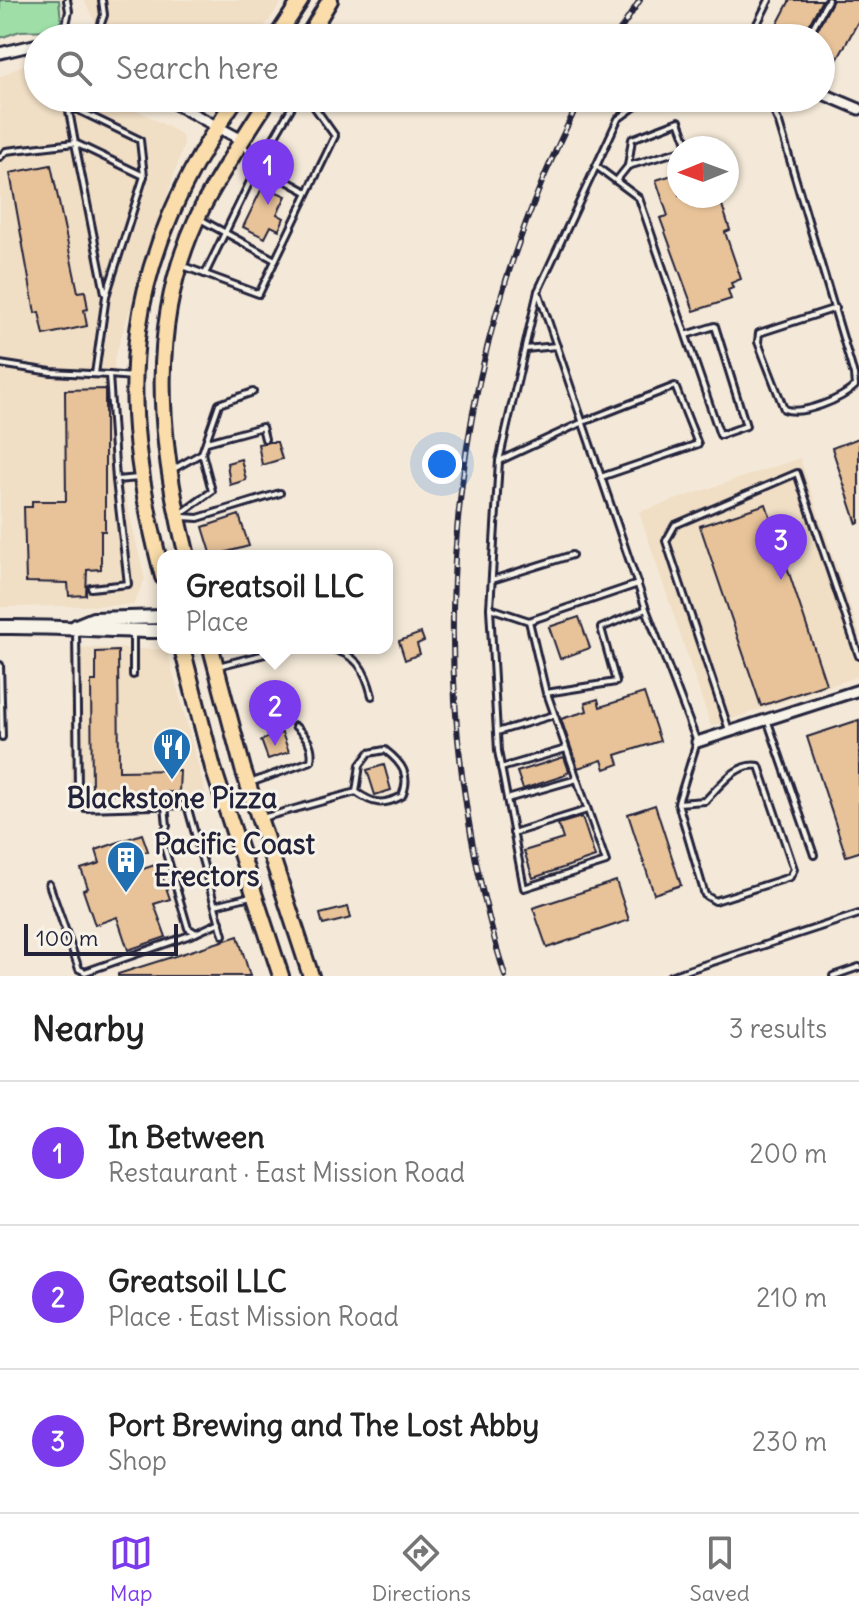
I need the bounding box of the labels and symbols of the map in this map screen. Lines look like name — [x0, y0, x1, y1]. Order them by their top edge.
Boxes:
north arrow — [667, 136, 739, 208]
pin: 1 — [242, 139, 294, 205]
your location — [422, 444, 462, 484]
pin: 3 — [755, 514, 807, 580]
pin: 2 — [249, 680, 301, 746]
restaurant icon: Blackstone Pizza — [151, 726, 193, 781]
place label: Blackstone Pizza — [67, 780, 277, 816]
place label: Pacific Coast Erectors — [154, 826, 315, 894]
building icon: Pacific Coast Erectors — [105, 839, 147, 894]
scale bar — [24, 920, 178, 956]

